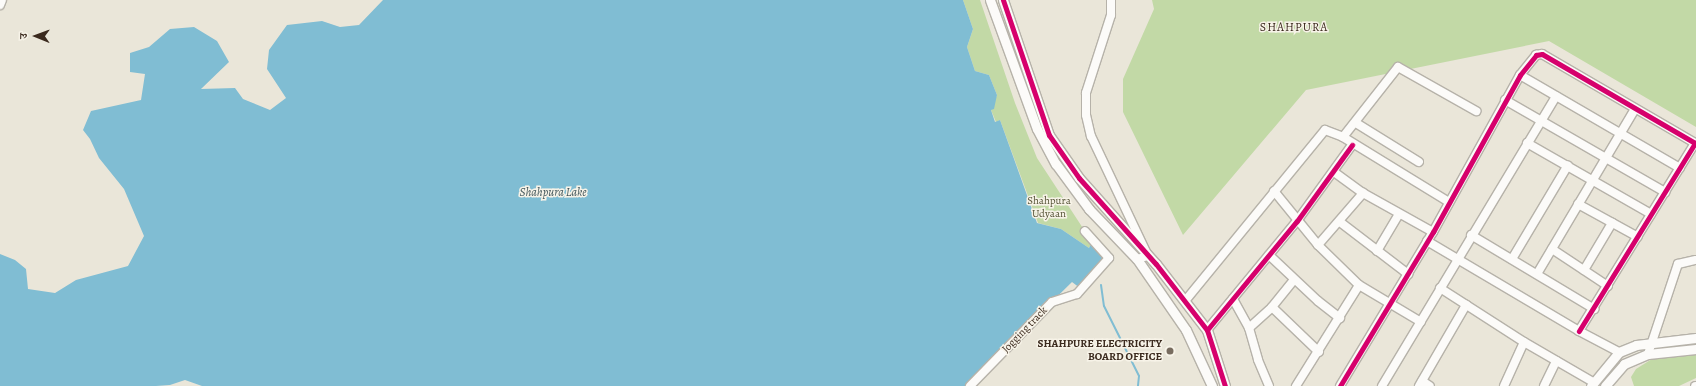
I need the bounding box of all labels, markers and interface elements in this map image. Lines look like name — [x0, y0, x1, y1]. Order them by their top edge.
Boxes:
north arrow — [16, 16, 56, 56]
district label: SHAHPURA — [1260, 21, 1328, 35]
text: उ — [16, 33, 31, 39]
water label: Shahpura Lake — [519, 186, 587, 200]
park label: Shahpura Udyaan — [1027, 195, 1071, 221]
street label: Jogging track — [1000, 304, 1050, 356]
place label: SHAHPURE ELECTRICITY BOARD OFFICE — [1038, 338, 1162, 364]
marker: SHAHPURE ELECTRICITY BOARD OFFICE — [1165, 346, 1175, 356]

